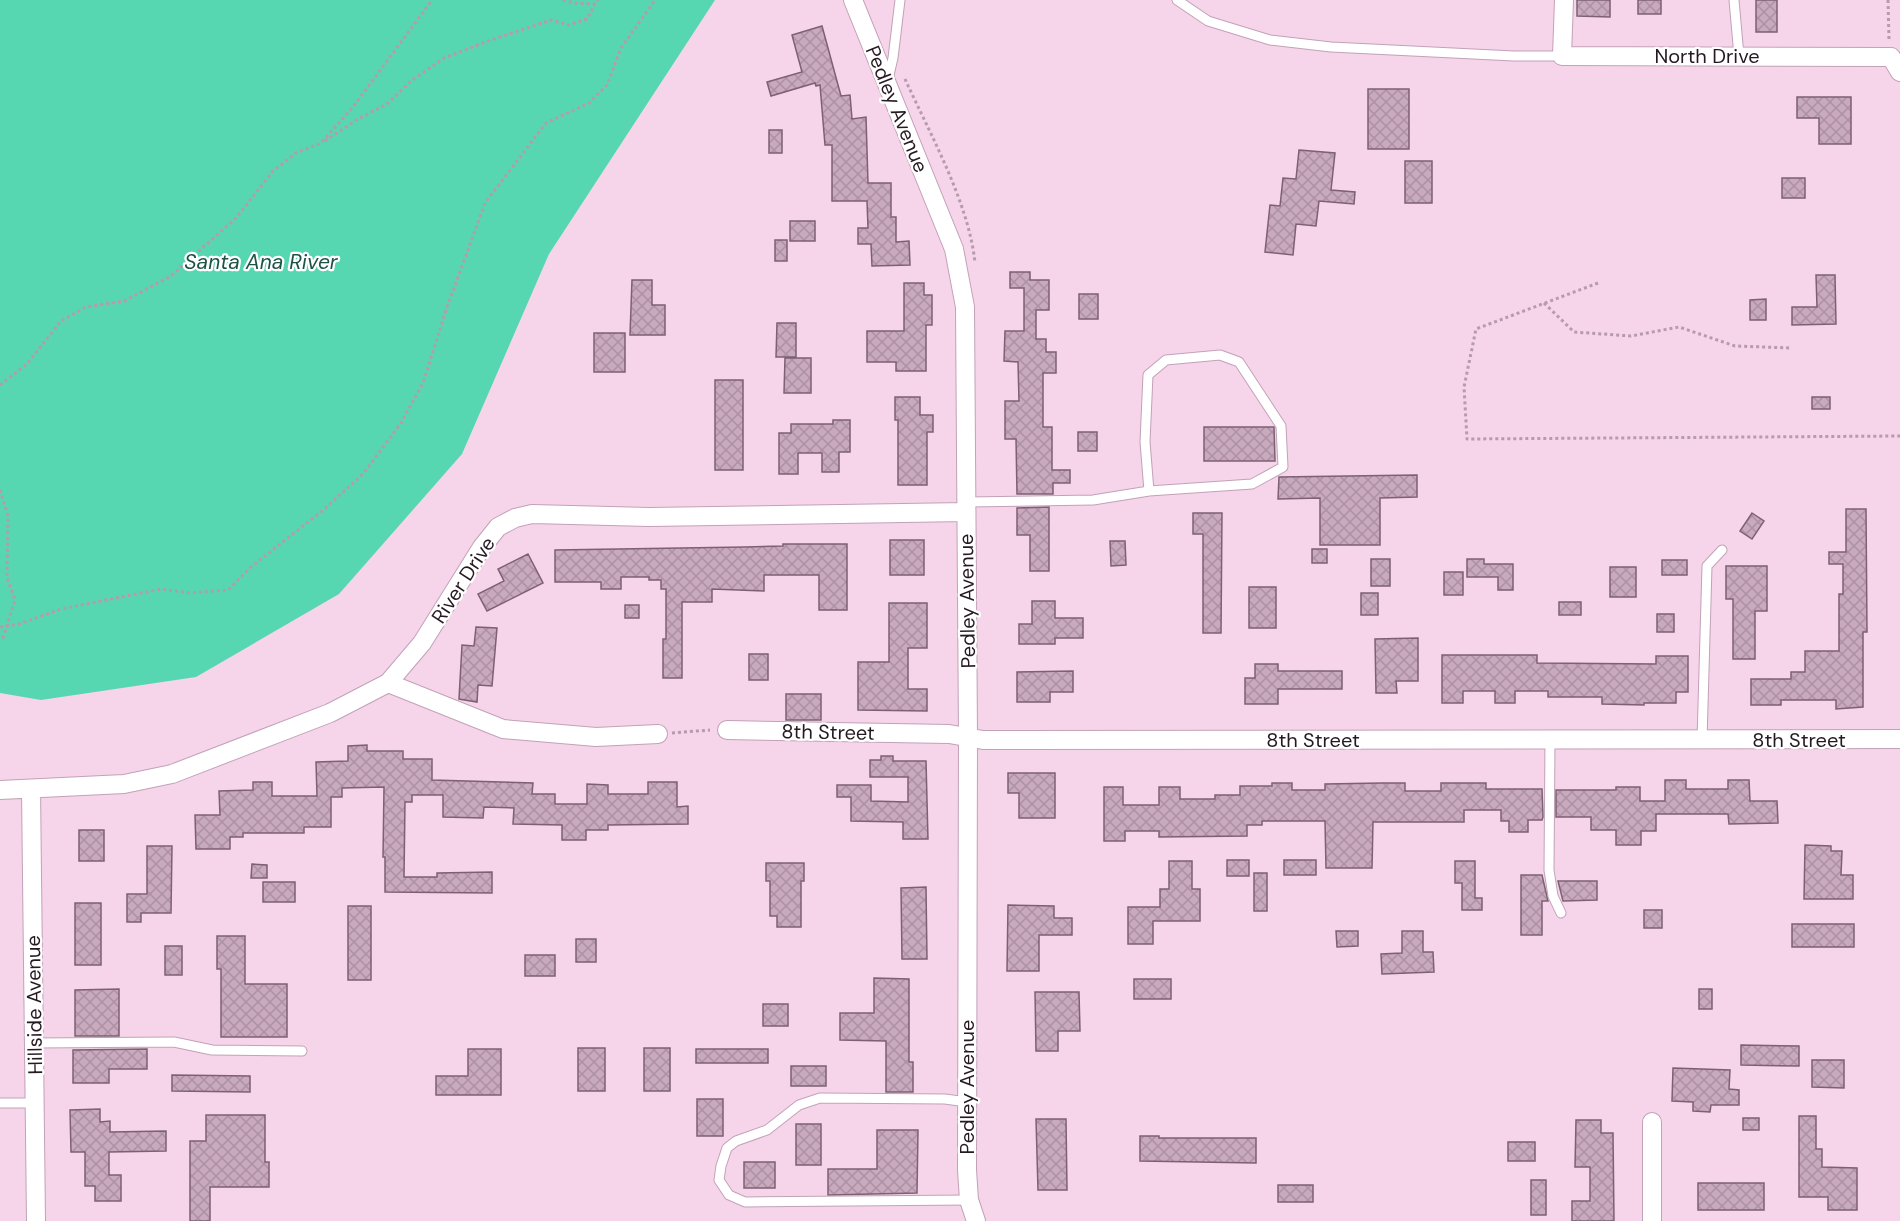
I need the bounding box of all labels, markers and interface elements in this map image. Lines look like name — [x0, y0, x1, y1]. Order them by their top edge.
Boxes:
street label: Pedley Avenue — [860, 42, 934, 176]
street label: North Drive — [1654, 43, 1760, 69]
water label: Santa Ana River — [184, 248, 339, 276]
street label: River Drive — [425, 532, 501, 628]
street label: Pedley Avenue — [953, 533, 981, 669]
street label: 8th Street — [781, 718, 875, 746]
street label: 8th Street — [1266, 727, 1360, 753]
street label: 8th Street — [1752, 727, 1846, 753]
street label: Hillside Avenue — [20, 935, 48, 1075]
street label: Pedley Avenue — [954, 1020, 980, 1154]

